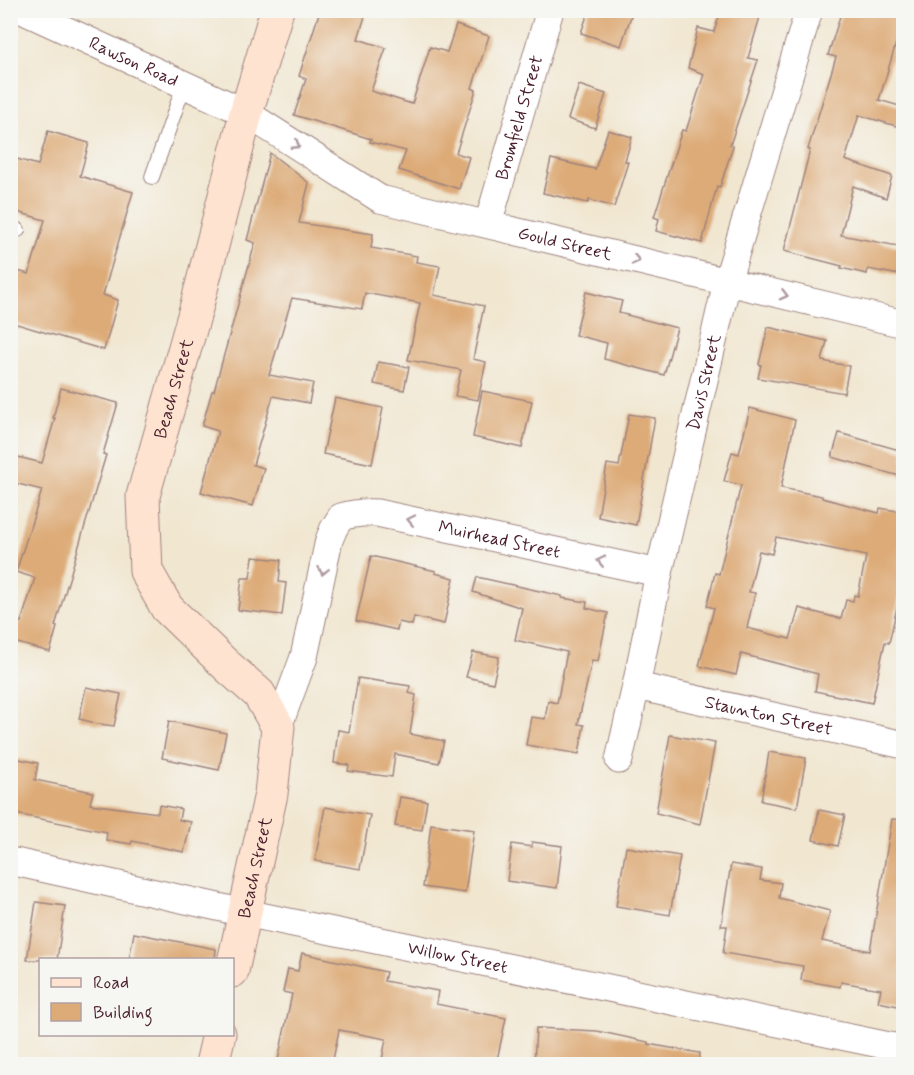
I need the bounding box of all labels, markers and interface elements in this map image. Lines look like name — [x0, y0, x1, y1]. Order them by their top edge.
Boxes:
street label: Rawson Road — [85, 31, 182, 93]
street label: Bromfield Street — [490, 52, 549, 183]
one-way arrow — [289, 137, 300, 148]
street label: Gould Street — [515, 221, 615, 267]
one-way arrow — [630, 252, 640, 265]
one-way arrow — [779, 288, 789, 301]
street label: Davis Street — [682, 332, 727, 433]
street label: Beach Street — [149, 335, 200, 442]
one-way arrow — [406, 514, 416, 527]
street label: Muirhead Street — [436, 515, 563, 565]
one-way arrow — [597, 555, 607, 568]
one-way arrow — [317, 566, 330, 576]
street label: Staunton Street — [703, 691, 835, 742]
street label: Beach Street — [233, 814, 279, 921]
street label: Willow Street — [405, 936, 510, 980]
legend — [39, 958, 234, 1036]
text: Road — [93, 971, 129, 995]
text: Building — [93, 1001, 153, 1027]

